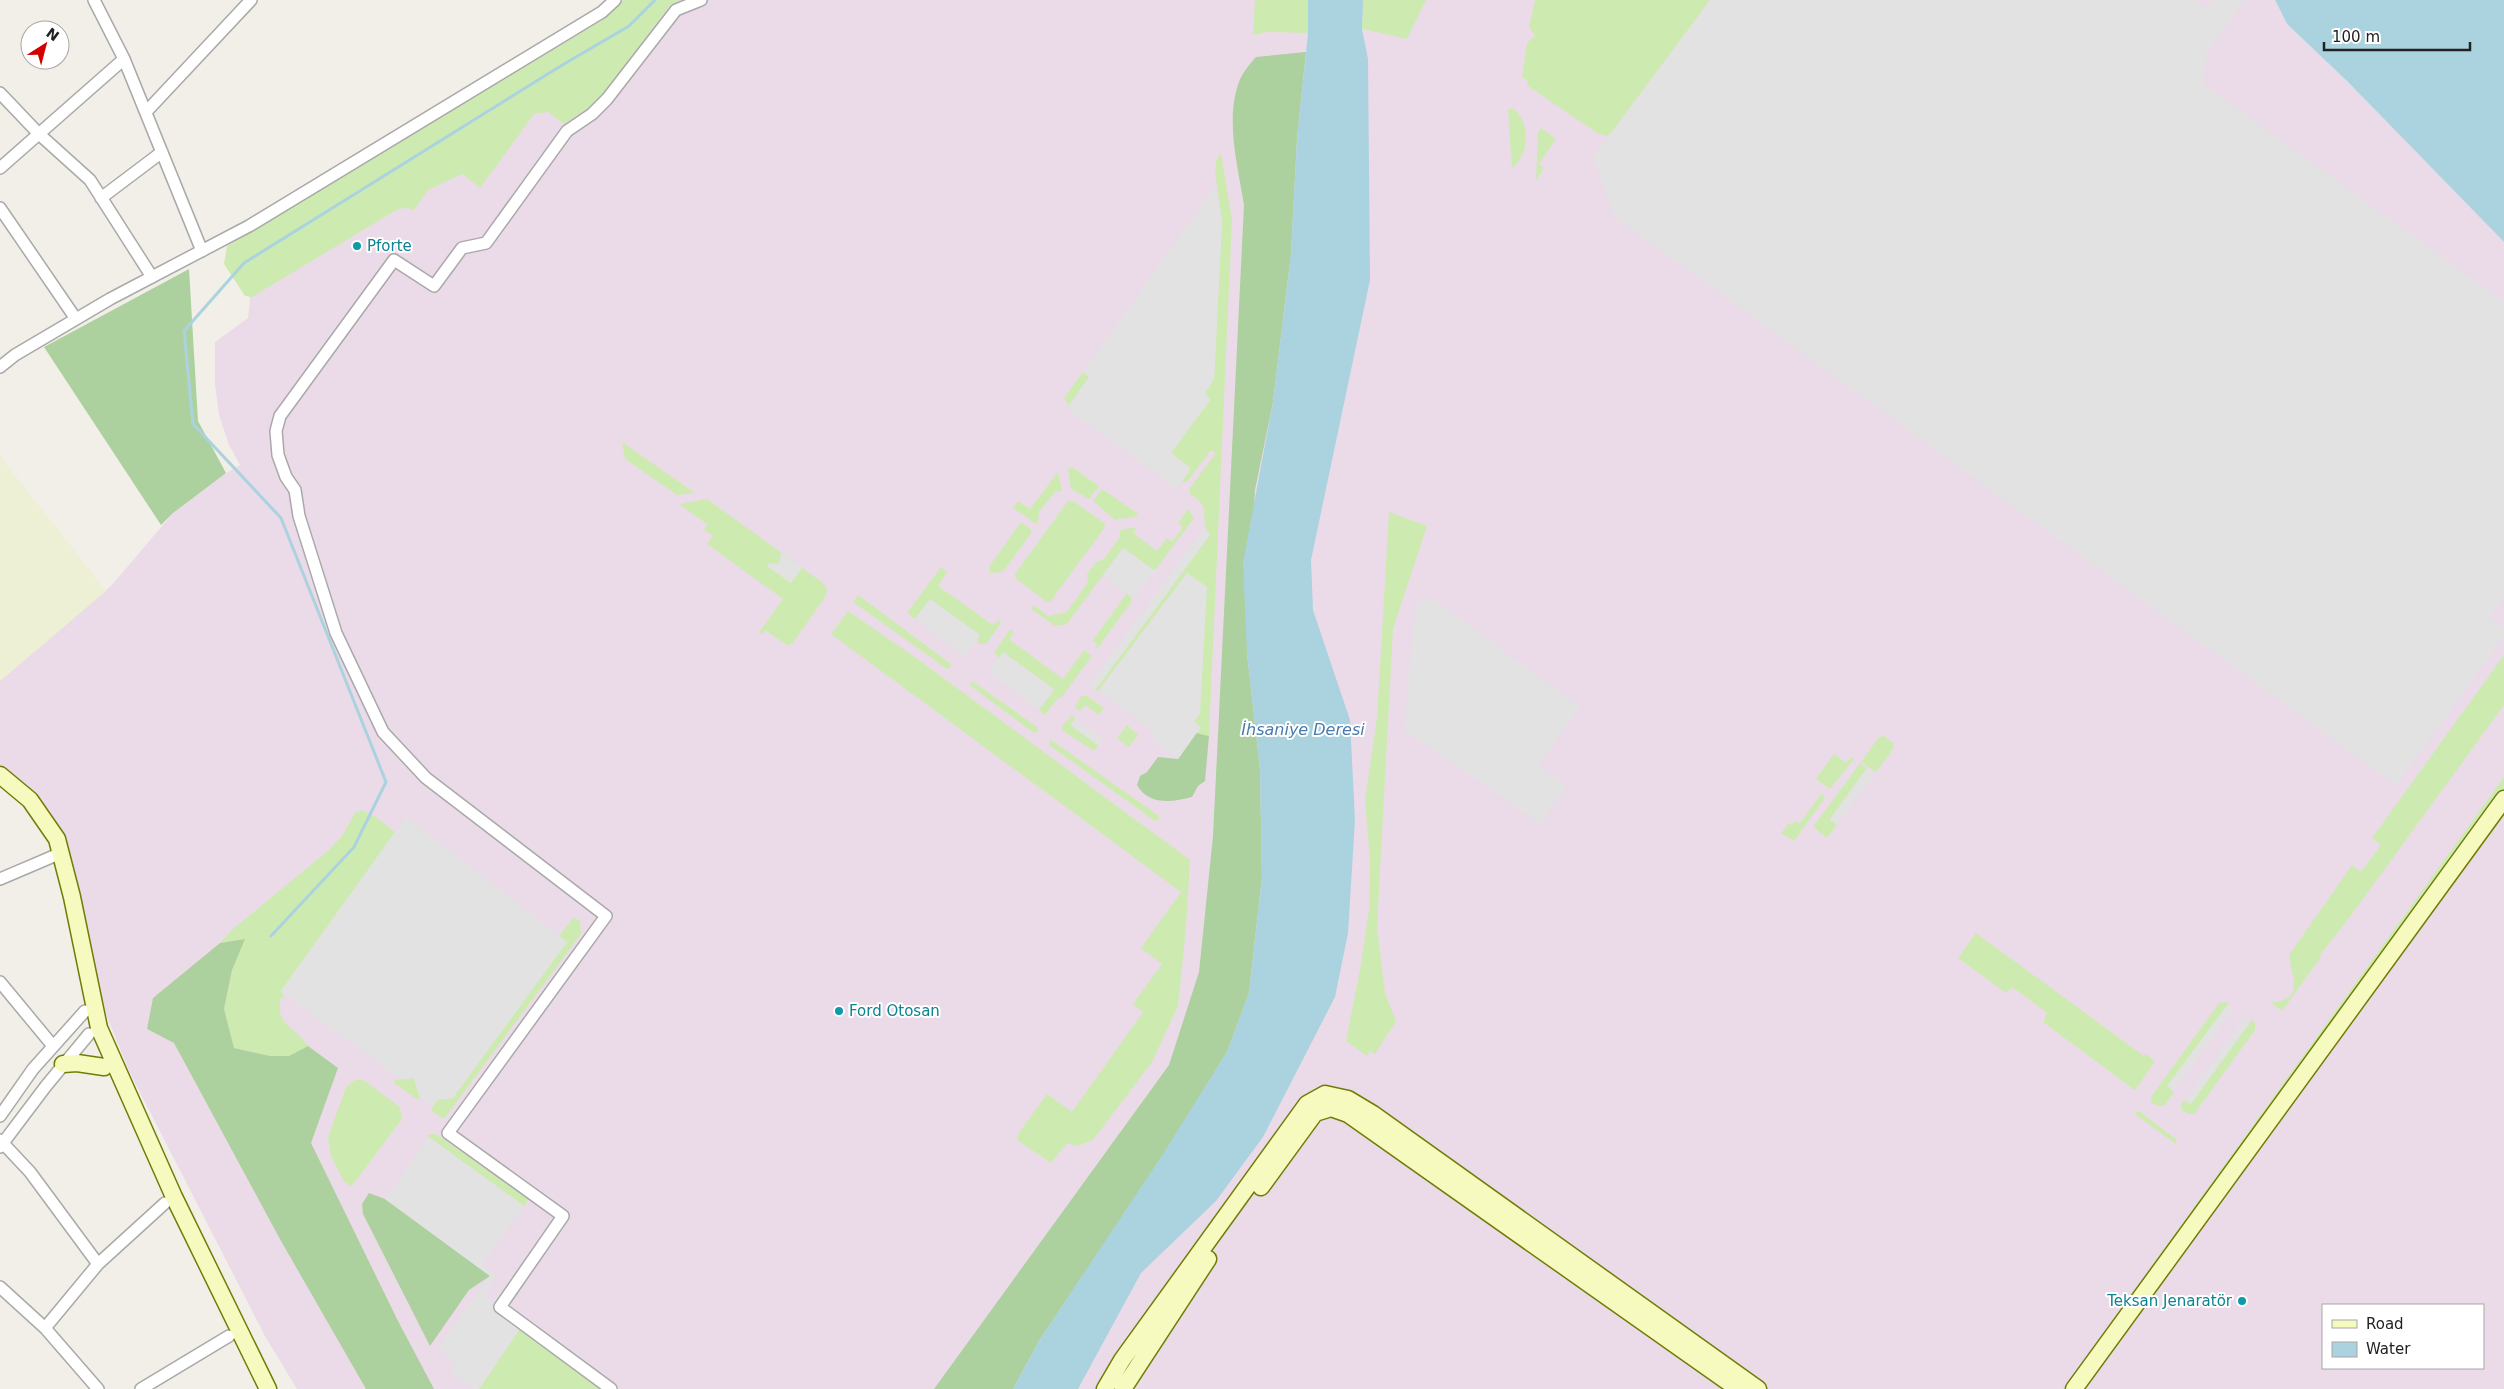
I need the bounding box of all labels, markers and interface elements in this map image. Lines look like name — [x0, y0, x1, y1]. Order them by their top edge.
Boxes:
north arrow — [20, 20, 70, 70]
scale bar — [2324, 20, 2470, 52]
text: N — [43, 25, 62, 44]
text: 100 m — [2332, 28, 2380, 46]
place label: Pforte — [367, 237, 412, 255]
marker: Pforte — [351, 240, 363, 252]
water label: İhsaniye Deresi — [1241, 720, 1365, 739]
place label: Ford Otosan — [849, 1002, 940, 1020]
marker: Ford Otosan — [833, 1005, 845, 1017]
place label: Teksan Jenaratör — [2106, 1292, 2233, 1310]
marker: Teksan Jenaratör — [2236, 1295, 2248, 1307]
legend — [2322, 1304, 2484, 1369]
text: Road — [2366, 1315, 2404, 1333]
text: Water — [2366, 1340, 2411, 1358]

